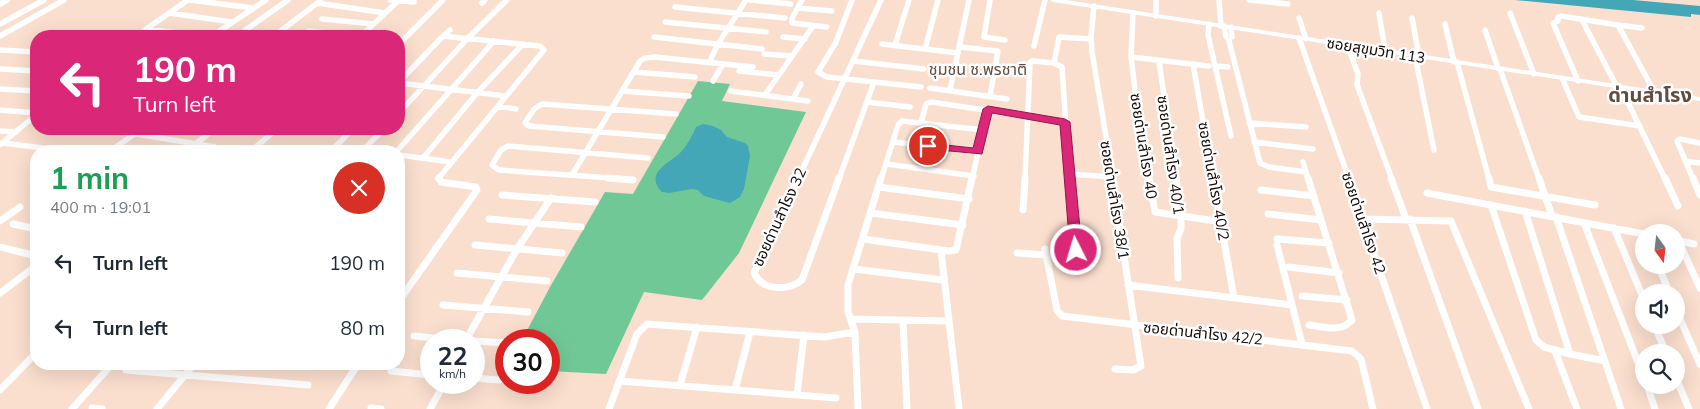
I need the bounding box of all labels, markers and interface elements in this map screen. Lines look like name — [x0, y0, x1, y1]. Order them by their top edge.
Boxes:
street label: ซอยสุขุมวิท 113 — [1325, 33, 1427, 67]
text: 190 m — [133, 47, 237, 91]
icon: left — [50, 50, 115, 115]
district label: ชุมชน ช.พรชาติ — [929, 59, 1027, 79]
district label: ด่านสำโรง — [1608, 82, 1692, 107]
text: Turn left — [133, 90, 216, 118]
street label: ซอยด่านสำโรง 40 — [1126, 92, 1162, 200]
street label: ซอยด่านสำโรง 40/1 — [1153, 94, 1189, 216]
street label: ซอยด่านสำโรง 40/2 — [1194, 120, 1234, 242]
pin — [907, 125, 949, 167]
icon: arrive — [914, 132, 942, 160]
street label: ซอยด่านสำโรง 38/1 — [1096, 139, 1134, 261]
text: 1 min — [50, 159, 129, 197]
button: close — [333, 162, 385, 214]
street label: ซอยด่านสำโรง 32 — [748, 165, 810, 269]
street label: ซอยด่านสำโรง 42 — [1338, 169, 1390, 277]
text: 400 m · 19:01 — [50, 197, 151, 217]
position arrow — [1049, 223, 1101, 275]
north arrow — [1635, 224, 1685, 274]
map controls — [1635, 224, 1685, 394]
icon: left — [50, 249, 78, 277]
text: Turn left — [93, 251, 168, 275]
text: 190 m — [329, 251, 385, 275]
button: sound — [1635, 284, 1685, 334]
icon: left — [50, 314, 78, 342]
text: Turn left — [93, 316, 168, 340]
text: 80 m — [341, 316, 385, 340]
street label: ซอยด่านสำโรง 42/2 — [1142, 317, 1264, 349]
speed limit sign: 30 — [495, 329, 560, 394]
text: 22 — [437, 340, 468, 371]
button: search — [1635, 344, 1685, 394]
text: km/h — [439, 366, 466, 381]

